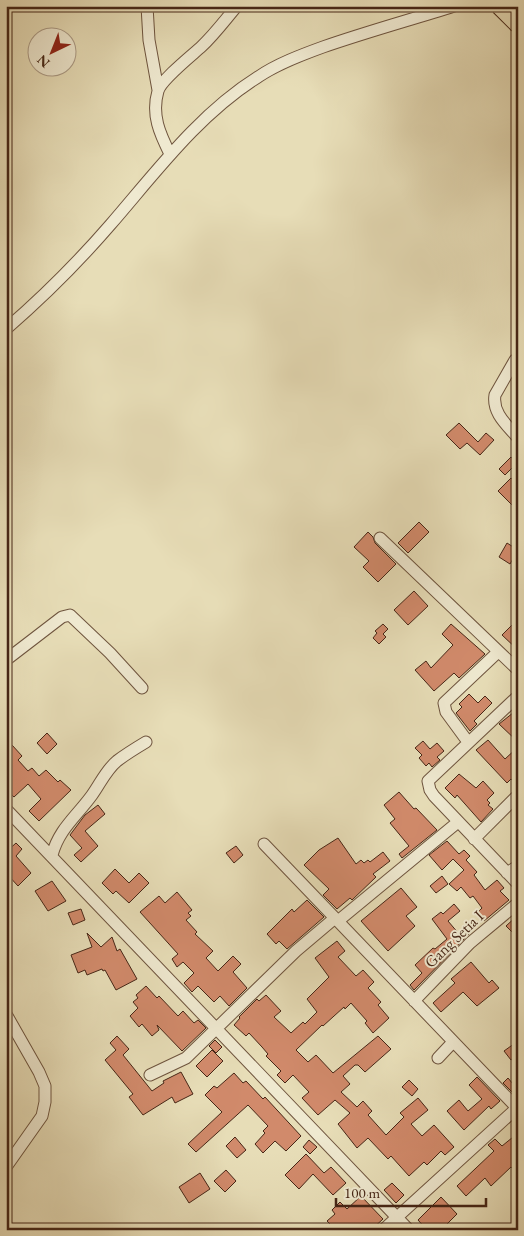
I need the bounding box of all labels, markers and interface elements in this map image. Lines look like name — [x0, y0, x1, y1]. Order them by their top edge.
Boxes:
north arrow — [28, 28, 78, 78]
text: N — [32, 51, 53, 72]
street label: Gang Setia I — [420, 905, 488, 972]
scale bar — [336, 1176, 486, 1208]
text: 100 m — [344, 1183, 381, 1202]

